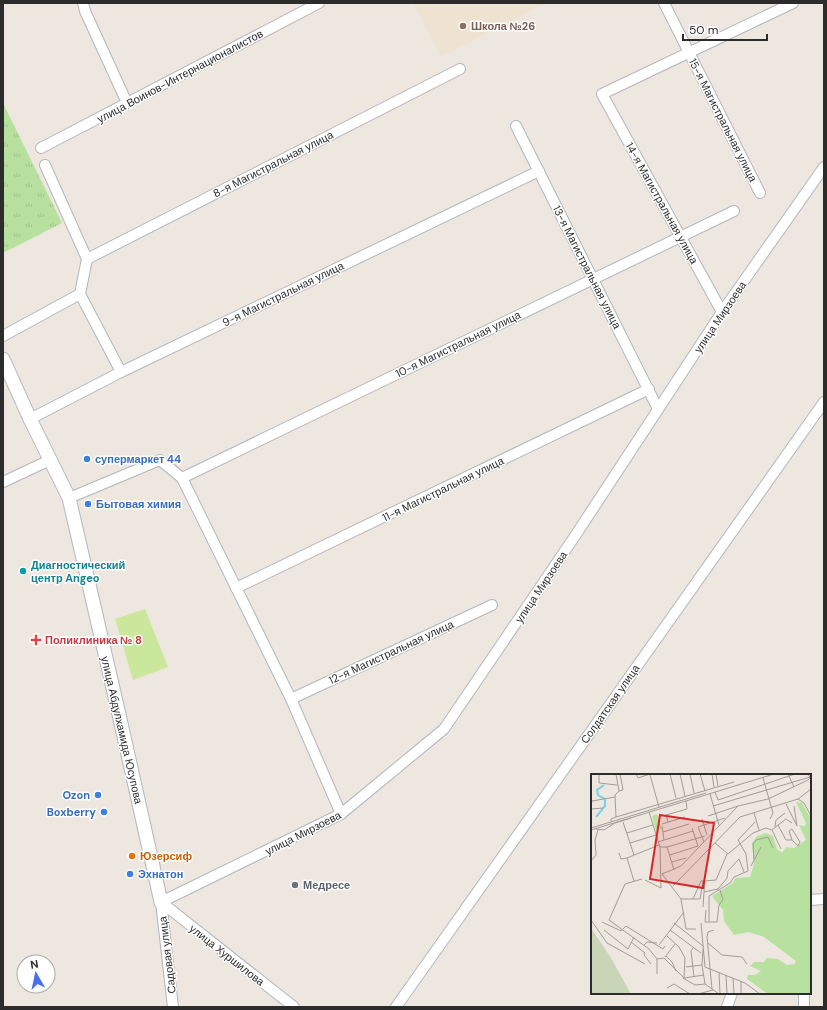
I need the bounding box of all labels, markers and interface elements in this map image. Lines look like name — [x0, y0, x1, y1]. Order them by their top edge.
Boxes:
scale bar — [683, 16, 767, 42]
place label: Школа №26 — [471, 19, 535, 33]
marker: Школа №26 — [458, 21, 468, 31]
text: 50 m — [689, 22, 718, 38]
street label: улица Воинов-Интернационалистов — [95, 26, 265, 126]
street label: 15-я Магистральная улица — [686, 56, 761, 185]
street label: 8-я Магистральная улица — [210, 127, 336, 201]
street label: 14-я Магистральная улица — [623, 140, 702, 267]
street label: 13-я Магистральная улица — [550, 203, 625, 332]
street label: 9-я Магистральная улица — [220, 258, 347, 330]
street label: улица Мирзоева — [691, 278, 750, 356]
street label: 10-я Магистральная улица — [393, 307, 524, 380]
place label: супермаркет 44 — [95, 452, 181, 466]
street label: 11-я Магистральная улица — [380, 453, 507, 525]
marker: супермаркет 44 — [82, 454, 92, 464]
place label: Бытовая химия — [96, 497, 181, 511]
marker: Бытовая химия — [83, 499, 93, 509]
street label: улица Мирзоева — [512, 548, 571, 626]
place label: Диагностический центр Angeo — [31, 558, 125, 585]
marker: Диагностический центр Angeo — [18, 566, 28, 576]
street label: 12-я Магистральная улица — [326, 616, 457, 687]
place label: Поликлиника № 8 — [45, 633, 142, 647]
marker: Поликлиника № 8 — [30, 634, 42, 646]
street label: улица Абдулхамида Юсупова — [98, 655, 146, 806]
street label: Солдатская улица — [578, 661, 643, 746]
inset map — [591, 774, 811, 994]
place label: Ozon — [62, 788, 90, 802]
marker: Ozon — [93, 790, 103, 800]
place label: Boxberry — [47, 805, 96, 819]
marker: Boxberry — [99, 807, 109, 817]
street label: улица Мирзоева — [263, 807, 344, 858]
place label: Юзерсиф — [140, 849, 192, 863]
marker: Юзерсиф — [127, 851, 137, 861]
place label: Эхнатон — [138, 867, 183, 881]
marker: Эхнатон — [125, 869, 135, 879]
place label: Медресе — [303, 878, 350, 892]
marker: Медресе — [290, 880, 300, 890]
street label: Садовая улица — [155, 915, 179, 994]
street label: улица Хуршилова — [187, 921, 268, 989]
north arrow — [16, 954, 56, 994]
text: N — [29, 957, 39, 972]

